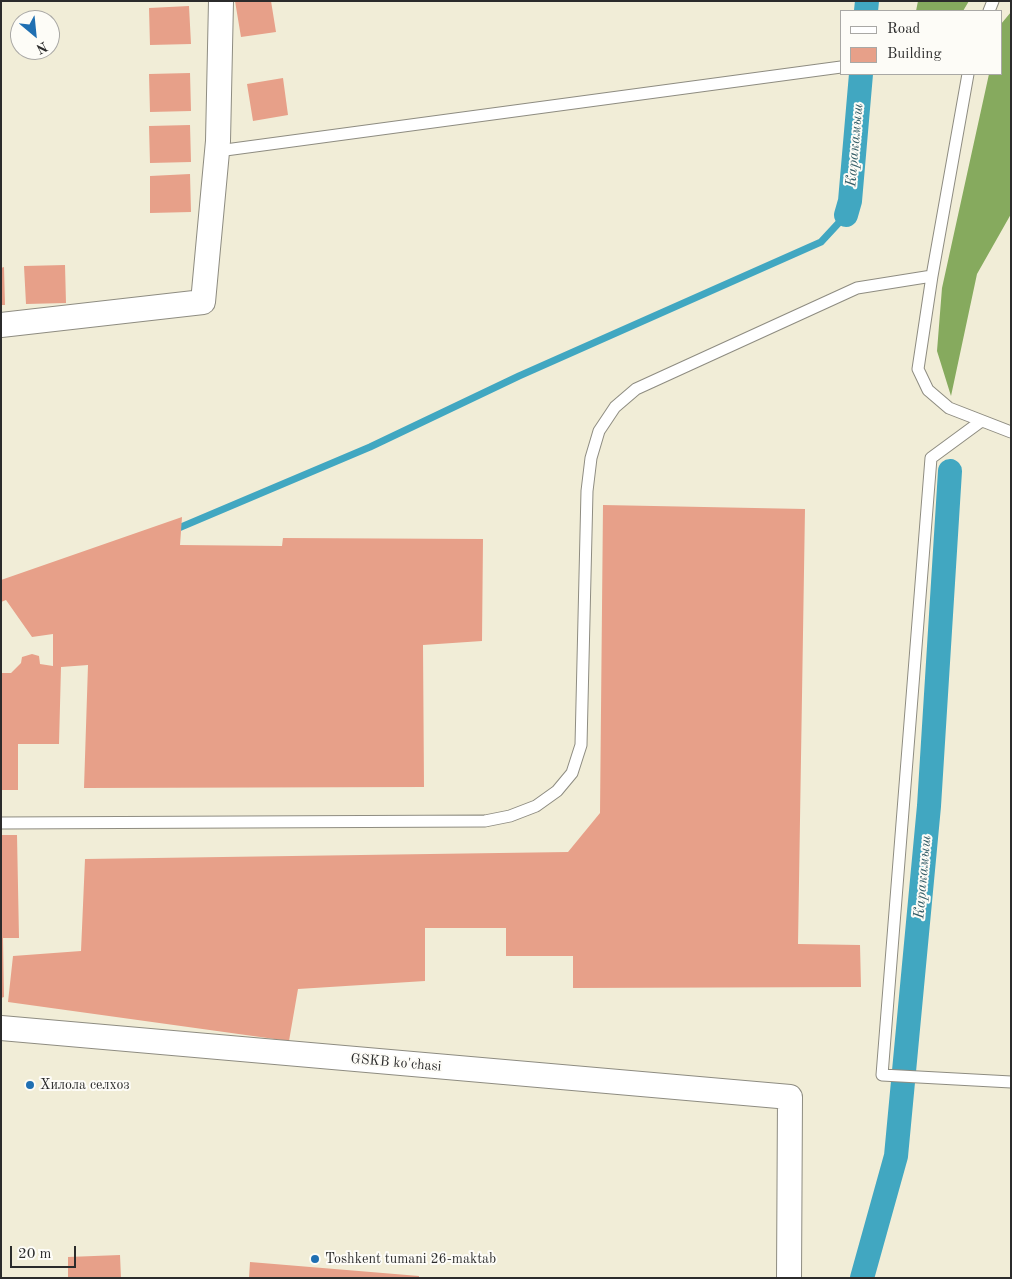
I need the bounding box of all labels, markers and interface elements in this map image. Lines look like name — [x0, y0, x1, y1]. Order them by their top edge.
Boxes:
north arrow — [10, 10, 60, 60]
legend — [840, 10, 1002, 75]
text: Road — [887, 22, 920, 37]
text: N — [34, 39, 50, 56]
text: Building — [887, 47, 942, 62]
water label: Каракамыш — [842, 103, 868, 187]
water label: Каракамыш — [910, 835, 936, 919]
street label: GSKB ko'chasi — [350, 1051, 442, 1075]
place label: Хилола селхоз — [40, 1077, 129, 1093]
marker: Хилола селхоз — [24, 1079, 36, 1091]
scale bar — [12, 1236, 79, 1268]
text: 20 m — [18, 1247, 52, 1262]
place label: Toshkent tumani 26-maktab — [325, 1251, 496, 1267]
marker: Toshkent tumani 26-maktab — [309, 1253, 321, 1265]

